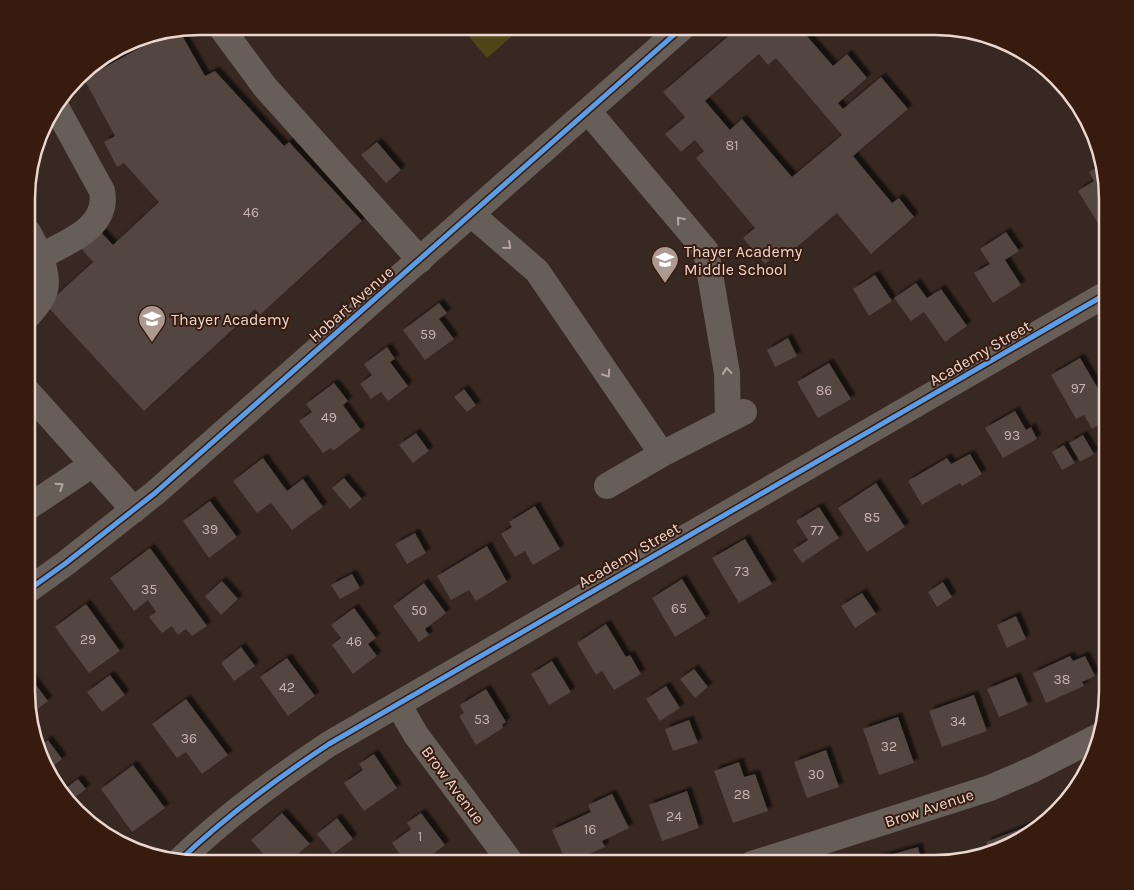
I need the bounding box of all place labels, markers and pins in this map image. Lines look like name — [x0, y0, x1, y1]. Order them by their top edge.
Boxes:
place label: Thayer Academy Middle School — [684, 242, 803, 279]
school or university icon: Thayer Academy Middle School — [650, 245, 680, 284]
school or university icon: Thayer Academy — [137, 304, 167, 343]
place label: Thayer Academy — [171, 310, 290, 329]

